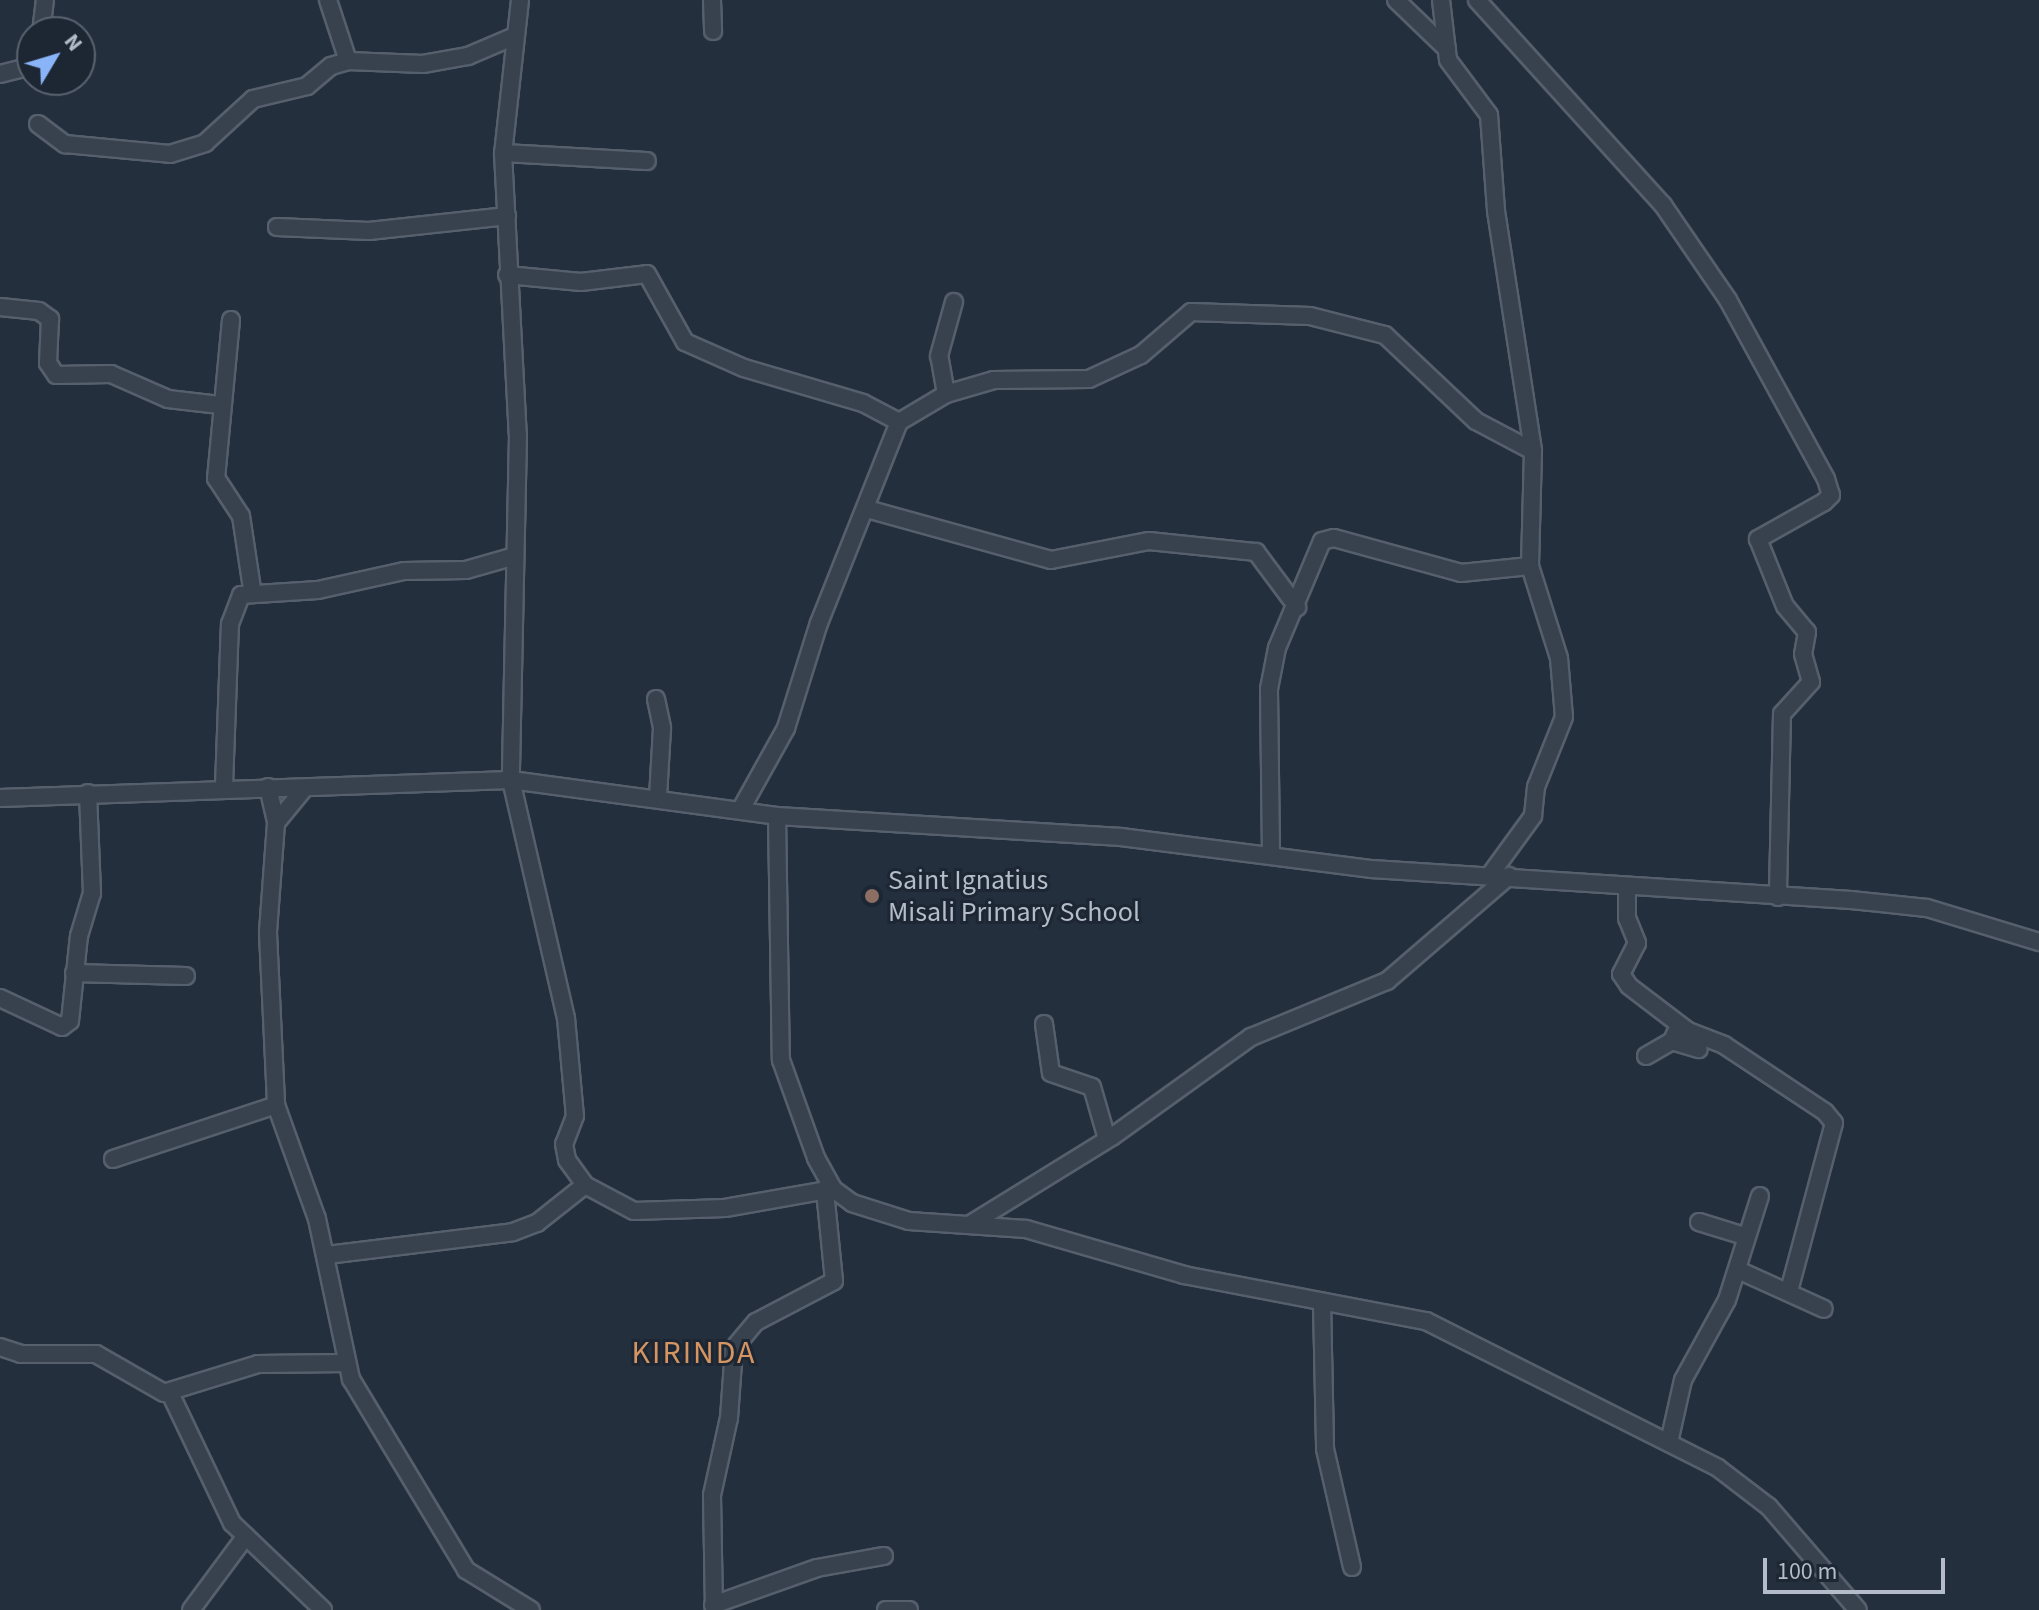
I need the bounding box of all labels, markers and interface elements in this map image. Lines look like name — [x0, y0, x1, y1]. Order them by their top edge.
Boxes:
north arrow — [16, 16, 96, 96]
text: N — [56, 27, 90, 58]
place label: Saint Ignatius Misali Primary School — [888, 863, 1140, 929]
marker: Saint Ignatius Misali Primary School — [863, 887, 881, 905]
district label: KIRINDA — [631, 1334, 757, 1372]
scale bar — [1767, 1542, 1949, 1592]
text: 100 m — [1777, 1554, 1837, 1589]

